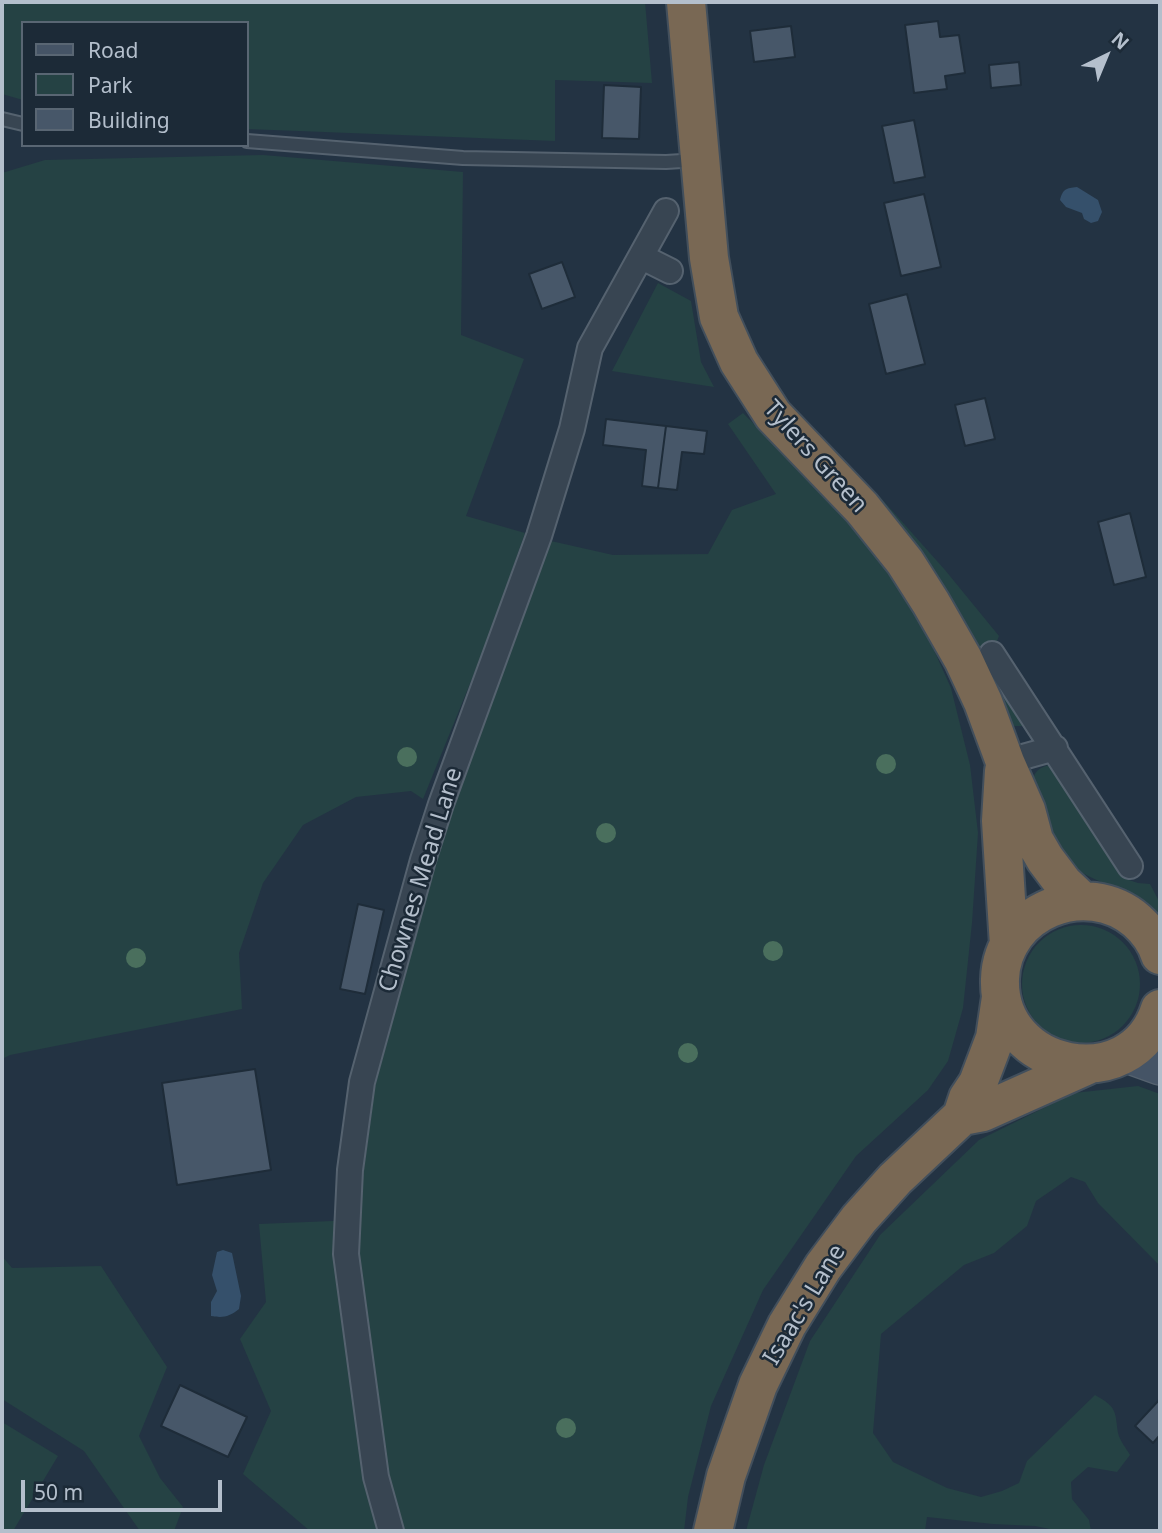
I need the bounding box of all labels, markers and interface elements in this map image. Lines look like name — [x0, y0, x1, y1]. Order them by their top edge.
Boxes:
legend — [21, 21, 248, 147]
north arrow — [1071, 21, 1141, 91]
text: N — [1106, 26, 1135, 55]
text: Road — [88, 36, 138, 64]
text: Park — [88, 71, 132, 99]
text: Building — [88, 106, 170, 134]
street label: Tylers Green — [757, 395, 873, 519]
street label: Chownes Mead Lane — [373, 764, 469, 996]
street label: Isaac's Lane — [758, 1240, 852, 1370]
scale bar — [24, 1466, 226, 1510]
text: 50 m — [34, 1478, 83, 1506]

